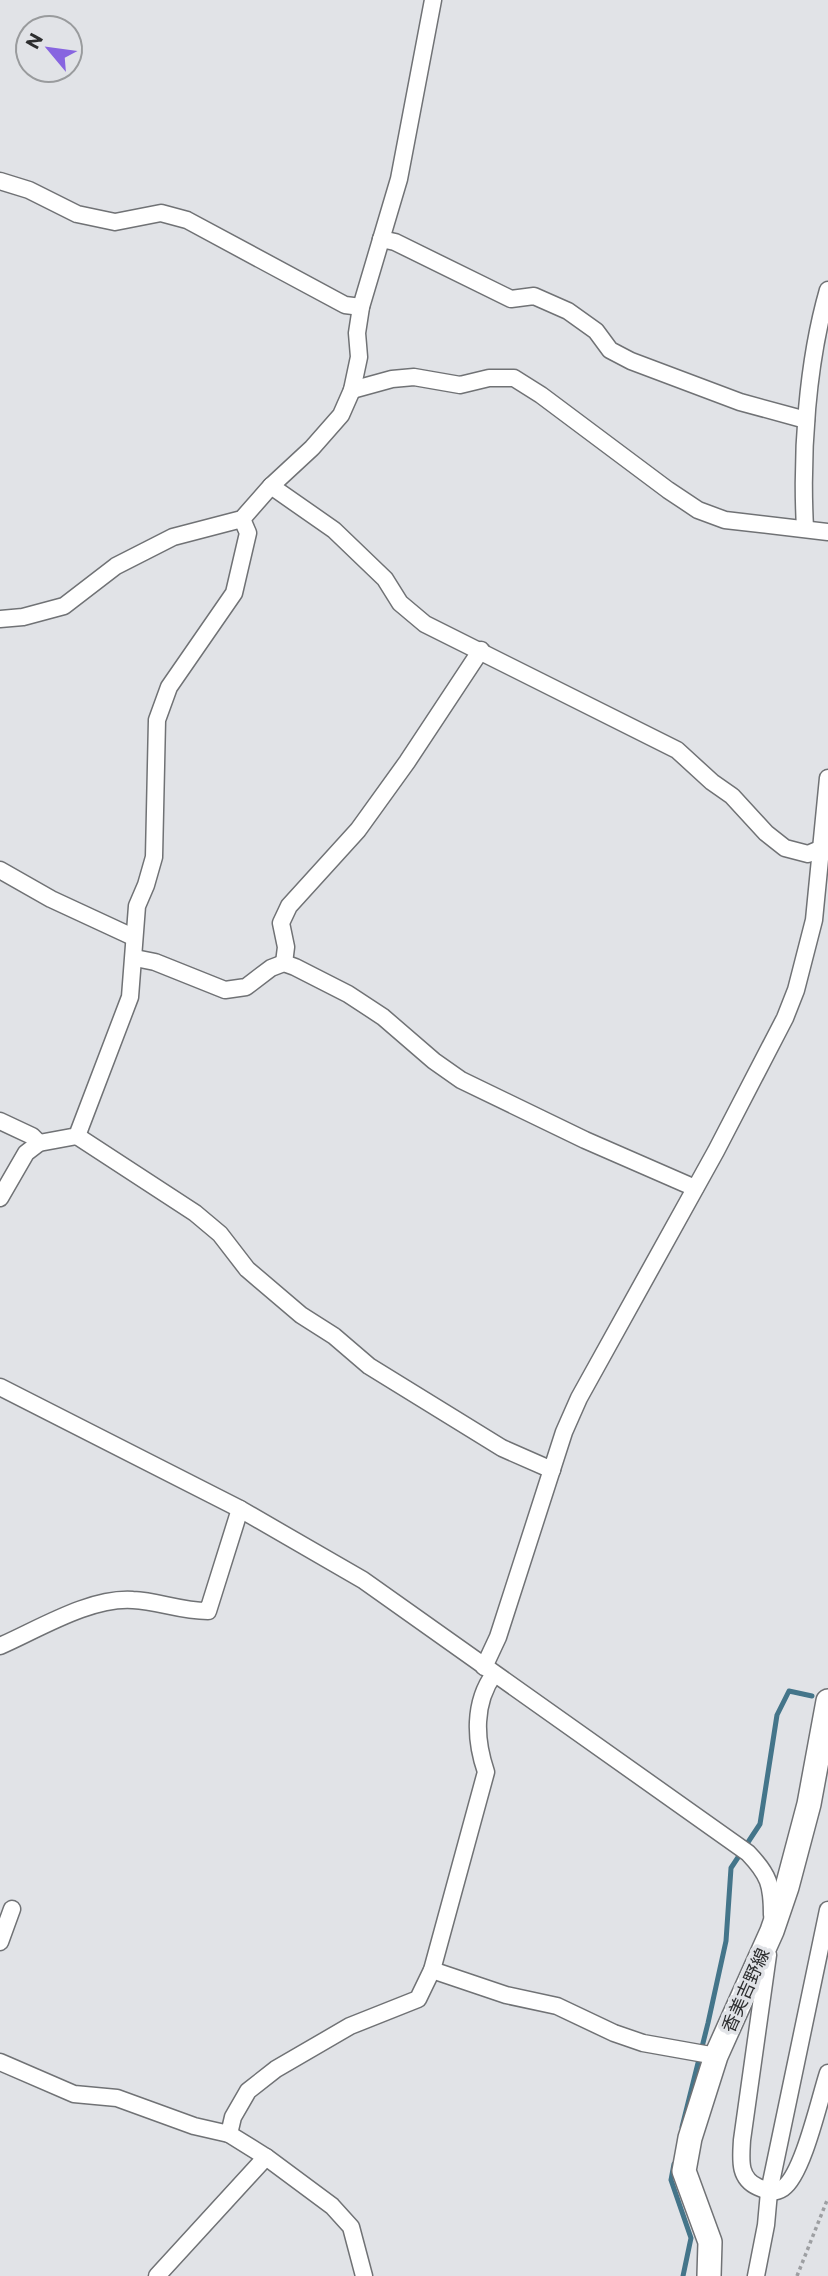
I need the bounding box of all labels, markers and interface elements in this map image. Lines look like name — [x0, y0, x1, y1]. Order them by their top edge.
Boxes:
north arrow — [14, 14, 84, 84]
text: N — [20, 29, 47, 52]
street label: 香美吉野線 — [717, 1944, 773, 2036]

